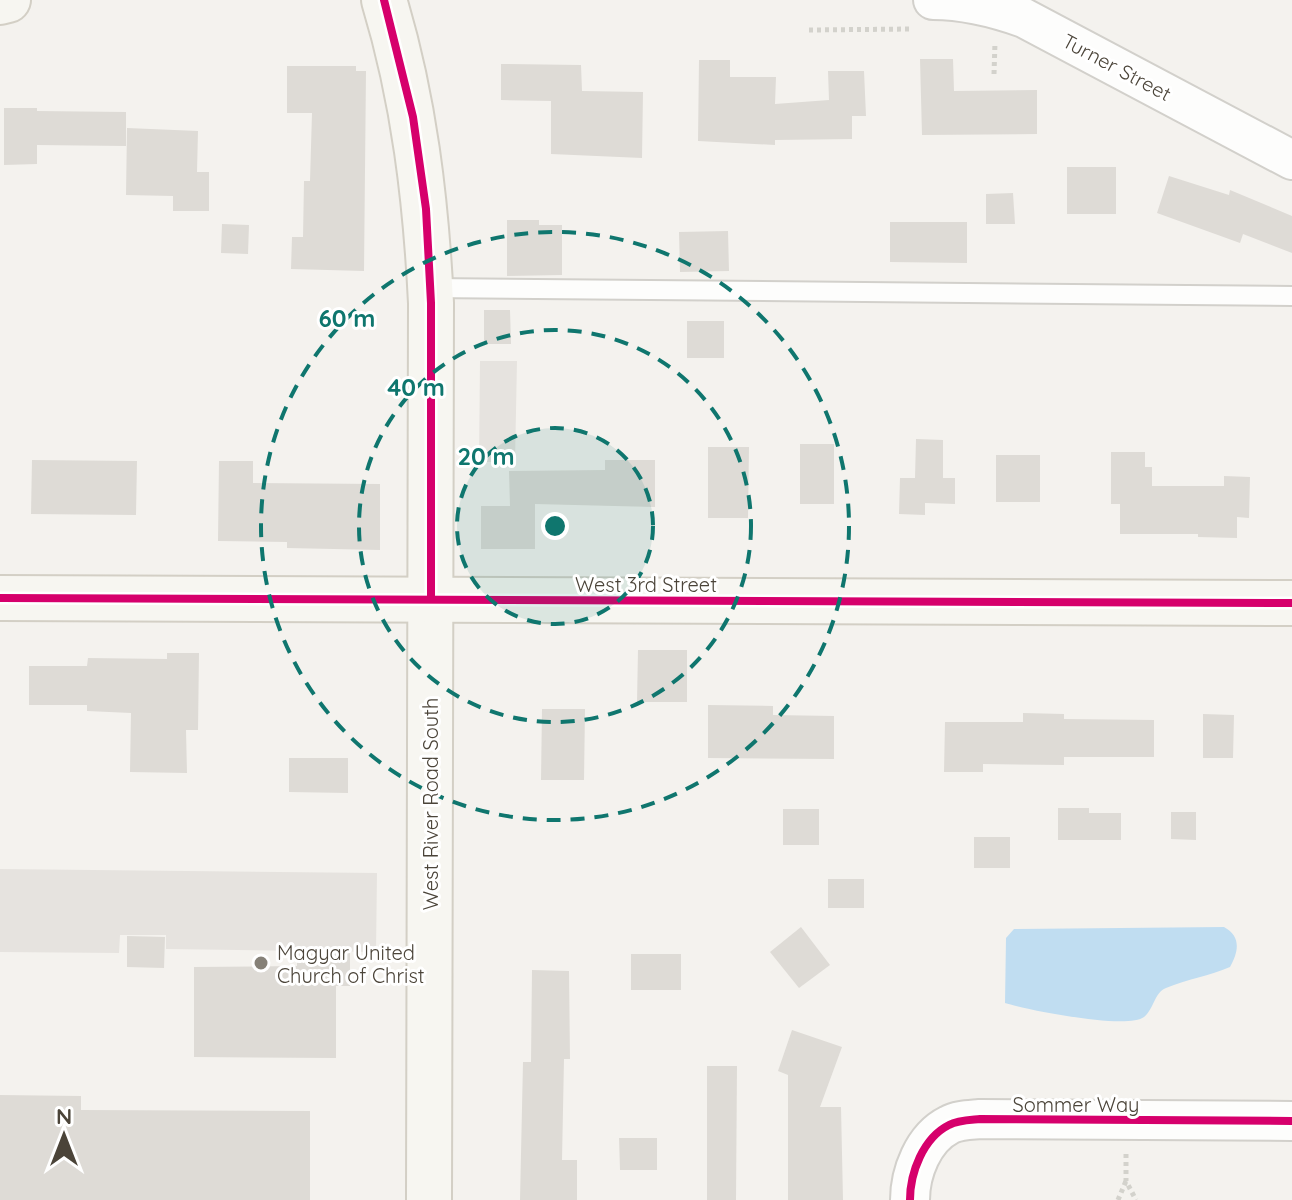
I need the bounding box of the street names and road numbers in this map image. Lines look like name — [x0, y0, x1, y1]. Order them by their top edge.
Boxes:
street label: Turner Street — [1058, 28, 1176, 106]
street label: West 3rd Street — [575, 572, 717, 597]
street label: West River Road South — [418, 698, 443, 910]
street label: Sommer Way — [1013, 1092, 1139, 1117]

